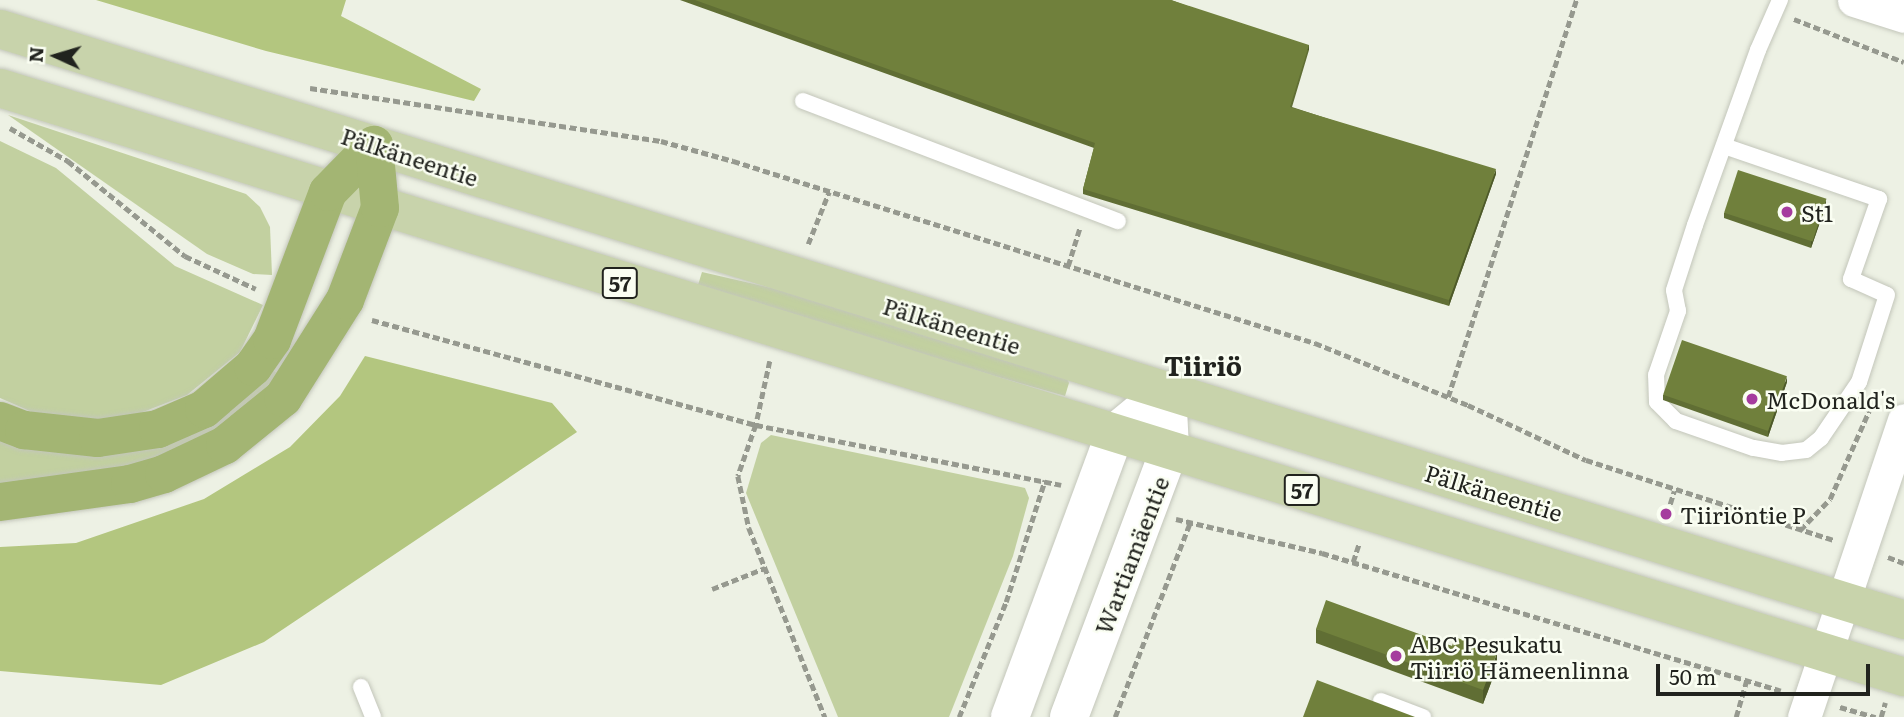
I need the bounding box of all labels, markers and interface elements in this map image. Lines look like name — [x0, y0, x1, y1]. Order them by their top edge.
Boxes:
north arrow — [21, 21, 91, 91]
text: N — [21, 46, 50, 63]
street label: Pälkäneentie — [338, 121, 482, 191]
place label: St1 — [1801, 198, 1833, 226]
marker: St1 — [1779, 204, 1795, 220]
road number: 57 — [601, 266, 639, 300]
street label: Pälkäneentie — [880, 291, 1024, 359]
district label: Tiiriö — [1164, 349, 1242, 381]
place label: McDonald's — [1766, 385, 1895, 413]
marker: McDonald's — [1744, 391, 1760, 407]
street label: Pälkäneentie — [1422, 458, 1566, 526]
street label: Wartiamäentie — [1088, 472, 1174, 638]
road number: 57 — [1283, 472, 1321, 508]
place label: Tiiriöntie P — [1680, 500, 1806, 528]
marker: Tiiriöntie P — [1658, 506, 1674, 522]
place label: ABC Pesukatu Tiiriö Hämeenlinna — [1410, 629, 1629, 683]
marker: ABC Pesukatu Tiiriö Hämeenlinna — [1388, 648, 1404, 664]
scale bar — [1659, 650, 1872, 694]
text: 50 m — [1669, 660, 1716, 691]

